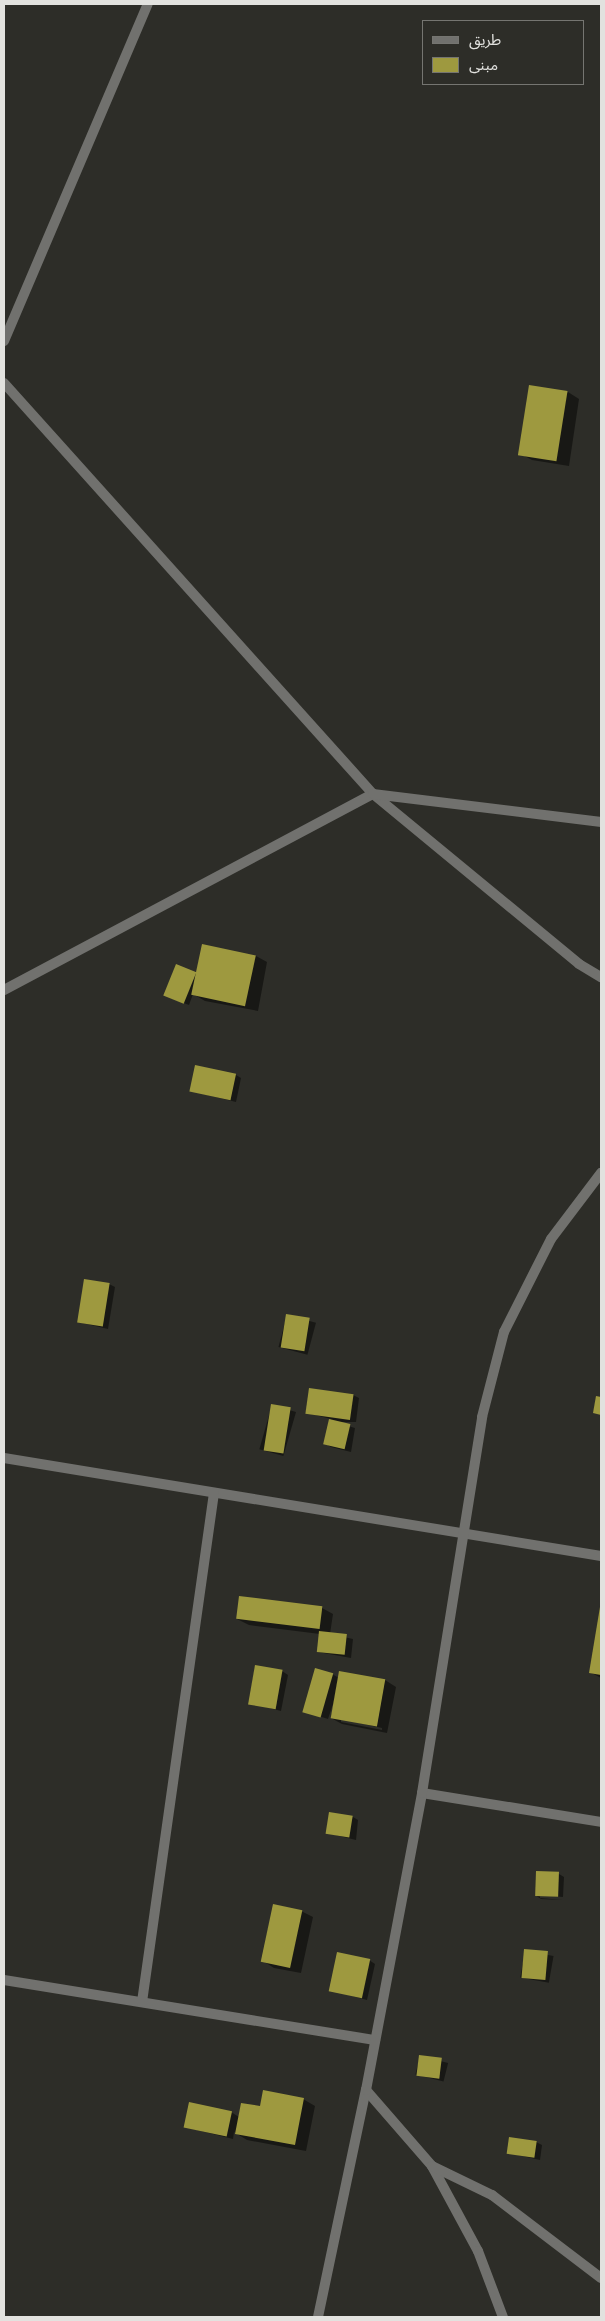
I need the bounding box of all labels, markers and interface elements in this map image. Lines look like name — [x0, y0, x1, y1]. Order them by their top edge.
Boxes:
legend — [422, 20, 585, 85]
text: طريق — [469, 31, 501, 49]
text: مبنى — [469, 56, 498, 74]

